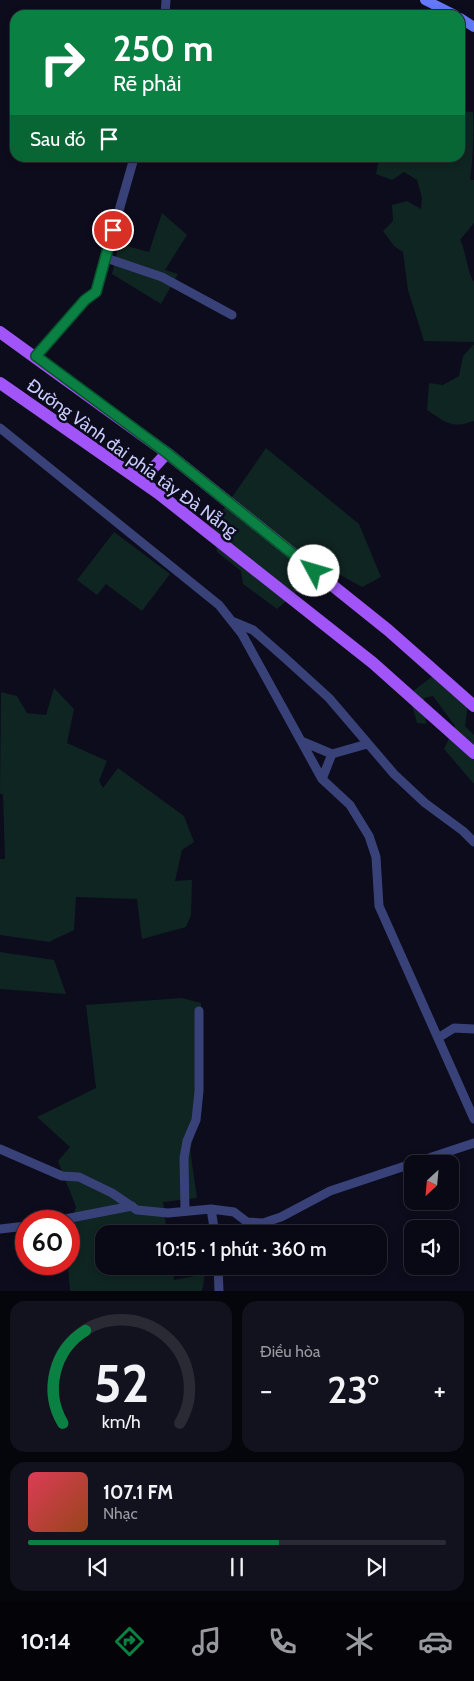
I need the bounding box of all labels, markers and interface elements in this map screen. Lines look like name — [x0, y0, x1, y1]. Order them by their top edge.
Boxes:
text: 250 m — [113, 27, 213, 70]
icon: right — [30, 30, 95, 95]
text: Rẽ phải — [113, 70, 181, 97]
icon: arrive — [95, 125, 123, 153]
text: Sau đó — [30, 128, 85, 151]
pin — [92, 209, 134, 251]
icon: arrive — [99, 216, 127, 244]
street label: Đường Vành đai phía tây Đà Nẵng — [23, 374, 242, 542]
position arrow — [287, 544, 339, 596]
north arrow — [404, 1155, 459, 1210]
map controls — [404, 1155, 459, 1275]
speed limit sign: 60 — [15, 1210, 80, 1275]
button: sound — [404, 1220, 459, 1275]
text: 10:15 · 1 phút · 360 m — [155, 1238, 327, 1261]
text: Điều hòa — [260, 1342, 320, 1361]
text: 52 — [93, 1352, 149, 1415]
text: 23° — [327, 1366, 379, 1413]
text: − — [260, 1373, 272, 1407]
text: + — [434, 1373, 446, 1407]
text: km/h — [101, 1411, 141, 1432]
text: 107.1 FM — [103, 1481, 173, 1504]
text: Nhạc — [103, 1504, 138, 1523]
icon: previous — [84, 1553, 112, 1581]
icon: pause — [223, 1553, 251, 1581]
icon: next — [362, 1553, 390, 1581]
icon: directions — [112, 1624, 147, 1659]
icon: music — [189, 1624, 224, 1659]
icon: phone — [265, 1624, 300, 1659]
icon: climate — [342, 1624, 377, 1659]
icon: car — [418, 1624, 453, 1659]
text: 10:14 — [21, 1628, 71, 1655]

